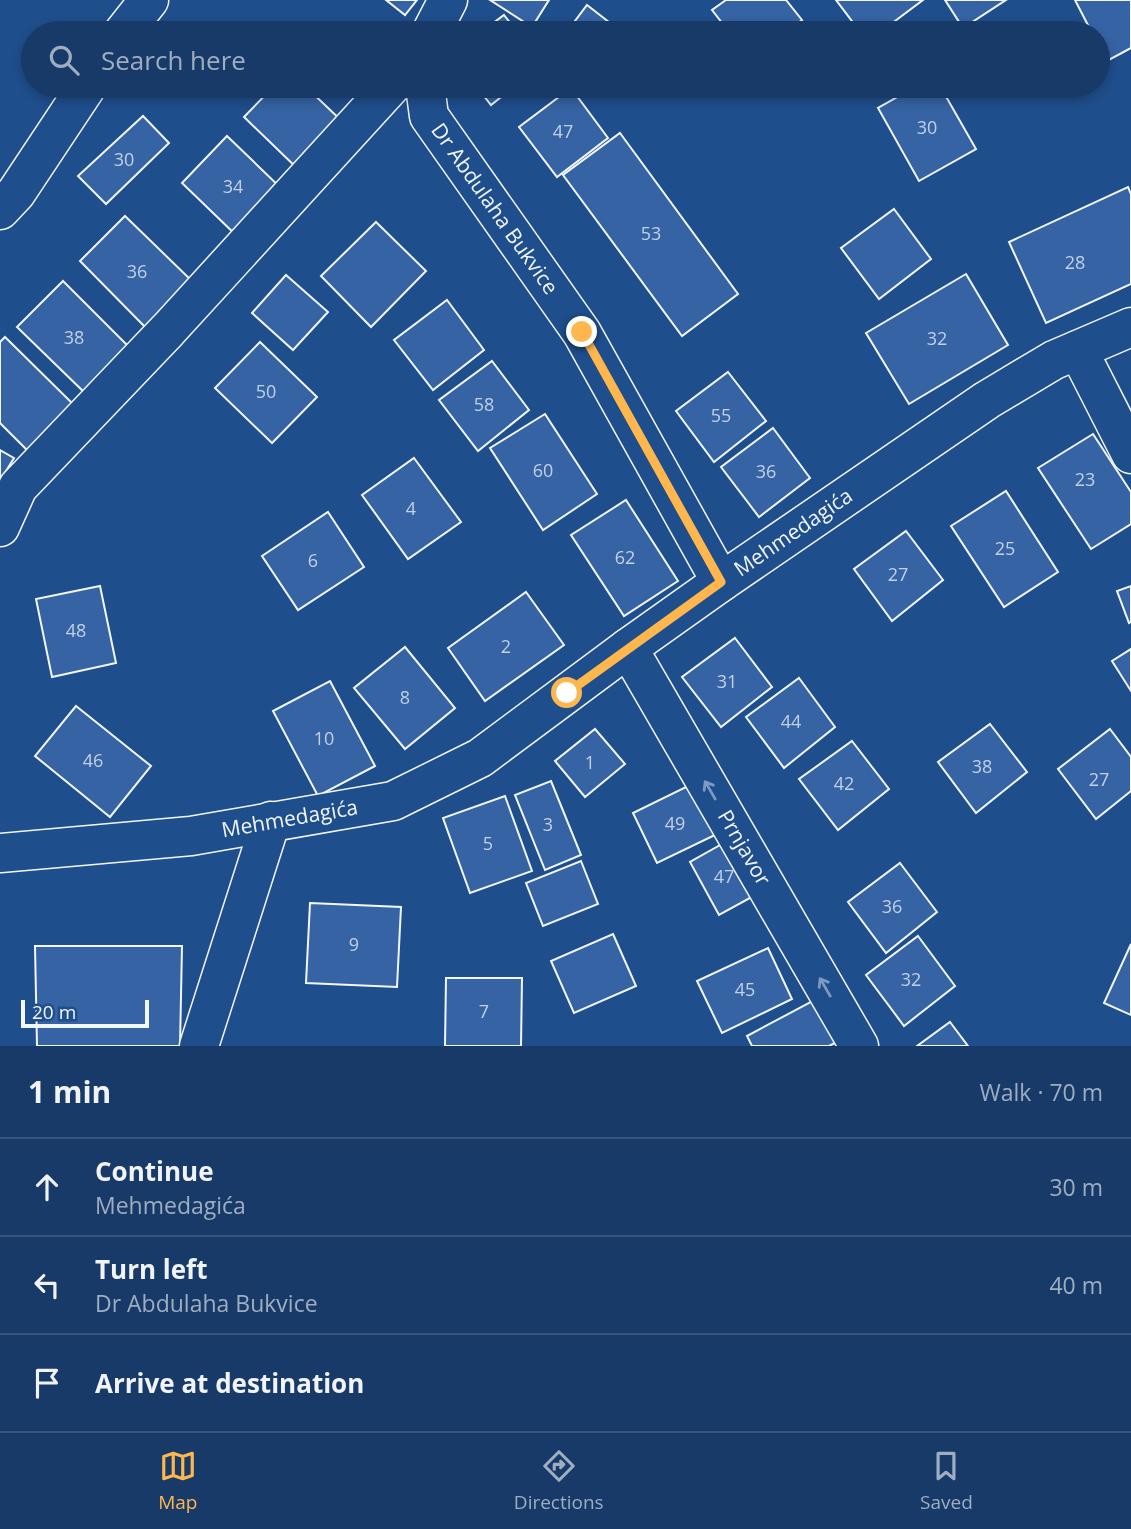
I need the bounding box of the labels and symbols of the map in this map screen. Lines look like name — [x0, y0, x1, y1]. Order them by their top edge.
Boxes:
house number: 30 — [917, 115, 937, 139]
street label: Dr Abdulaha Bukvice — [425, 117, 565, 300]
house number: 47 — [553, 119, 573, 143]
house number: 30 — [114, 147, 134, 171]
house number: 34 — [223, 174, 243, 198]
house number: 53 — [641, 221, 661, 245]
house number: 28 — [1065, 250, 1085, 274]
house number: 36 — [127, 259, 147, 283]
route end — [566, 316, 597, 347]
house number: 38 — [64, 325, 84, 349]
house number: 32 — [927, 326, 947, 350]
house number: 50 — [256, 379, 276, 403]
house number: 58 — [474, 392, 494, 416]
house number: 55 — [711, 403, 731, 427]
house number: 60 — [533, 458, 553, 482]
house number: 36 — [756, 459, 776, 483]
house number: 23 — [1075, 467, 1095, 491]
street label: Mehmedagića — [728, 481, 858, 582]
house number: 4 — [406, 496, 416, 520]
house number: 25 — [995, 536, 1015, 560]
house number: 62 — [615, 545, 635, 569]
house number: 6 — [308, 548, 318, 572]
house number: 27 — [888, 562, 908, 586]
house number: 48 — [66, 618, 86, 642]
house number: 2 — [501, 634, 511, 658]
house number: 31 — [717, 669, 737, 693]
route start — [551, 677, 582, 708]
house number: 8 — [400, 685, 410, 709]
house number: 44 — [781, 709, 801, 733]
house number: 10 — [314, 726, 334, 750]
house number: 46 — [83, 748, 103, 772]
house number: 1 — [585, 750, 595, 774]
house number: 38 — [972, 754, 992, 778]
house number: 27 — [1089, 767, 1109, 791]
house number: 42 — [834, 771, 854, 795]
one-way arrow — [703, 781, 717, 801]
street label: Mehmedagića — [219, 792, 360, 843]
street label: Prnjavor — [712, 804, 778, 890]
house number: 49 — [665, 811, 685, 835]
house number: 3 — [543, 812, 553, 836]
house number: 5 — [483, 831, 493, 855]
house number: 47 — [714, 864, 734, 888]
house number: 36 — [882, 894, 902, 918]
house number: 9 — [349, 932, 359, 956]
house number: 32 — [901, 967, 921, 991]
house number: 45 — [735, 977, 755, 1001]
one-way arrow — [818, 977, 831, 998]
scale bar — [21, 997, 149, 1029]
house number: 7 — [479, 999, 489, 1023]

